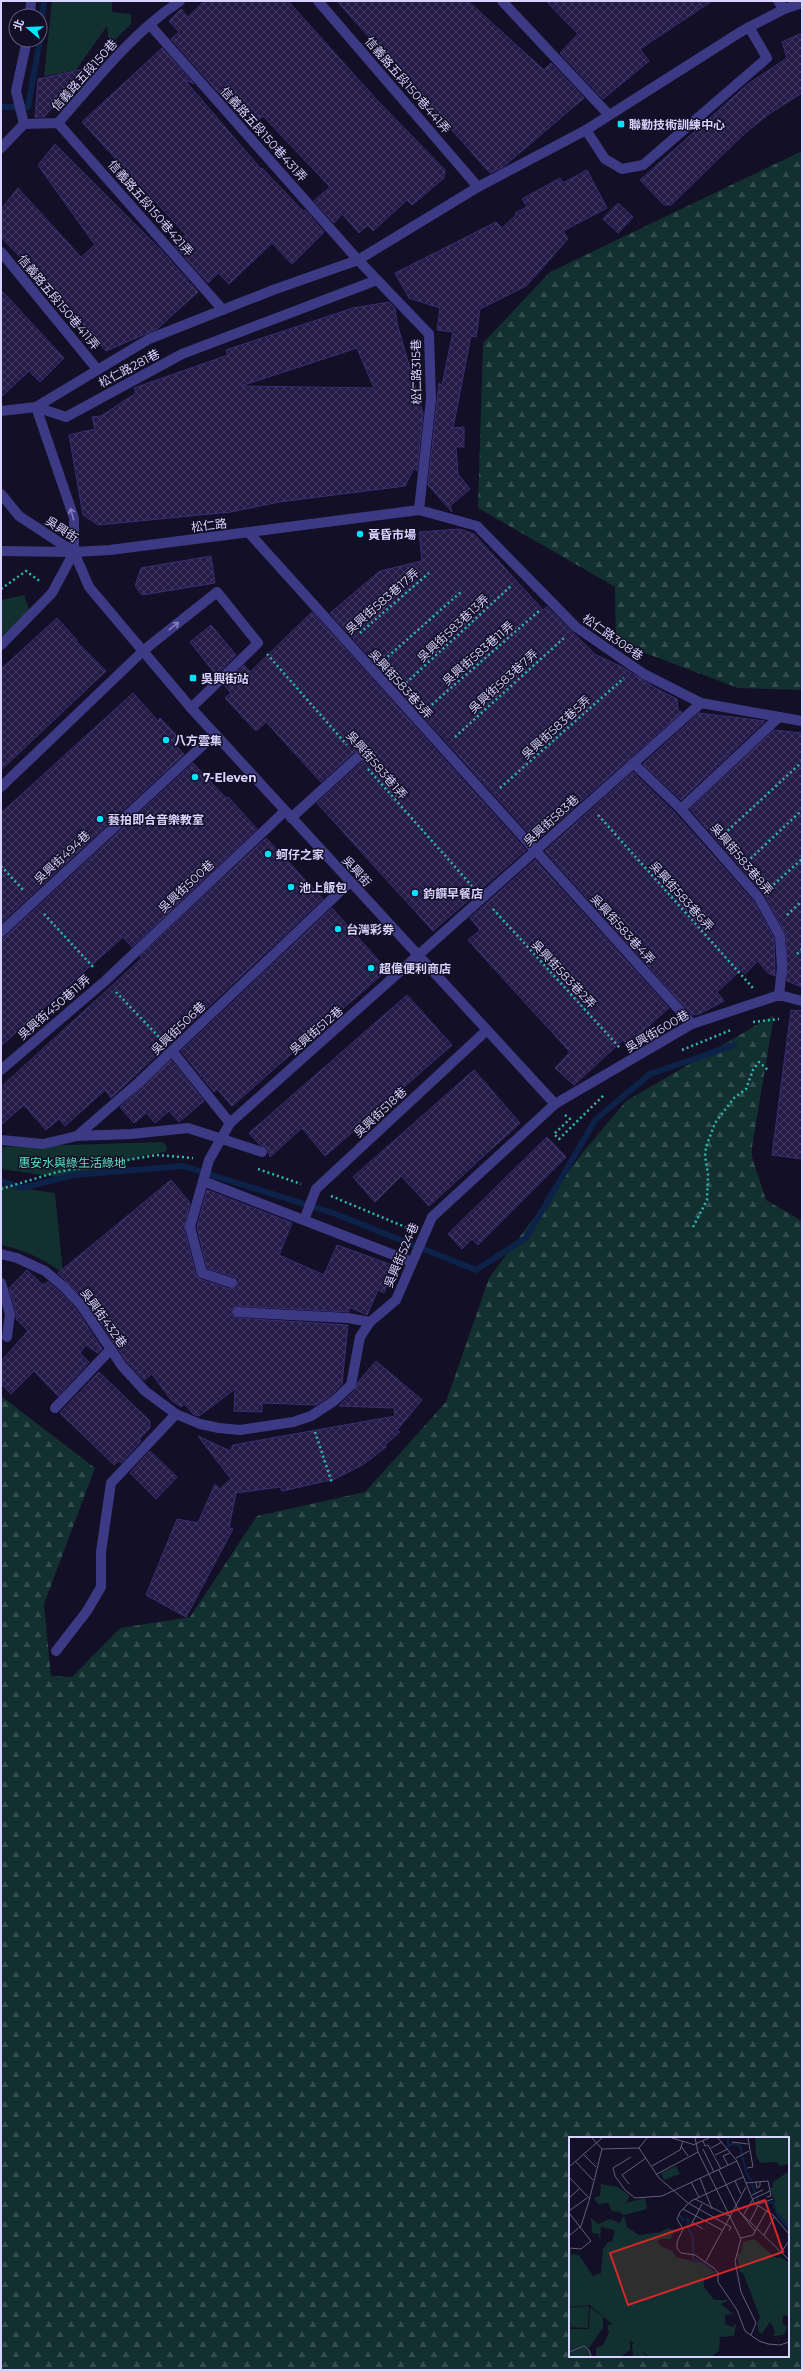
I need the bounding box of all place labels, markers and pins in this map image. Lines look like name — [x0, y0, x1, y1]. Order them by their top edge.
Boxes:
place label: 聯勤技術訓練中心 — [629, 117, 725, 132]
marker: 聯勤技術訓練中心 — [616, 119, 626, 129]
place label: 黃昏市場 — [368, 527, 416, 542]
marker: 黃昏市場 — [355, 529, 365, 539]
place label: 吳興街站 — [201, 671, 249, 686]
marker: 吳興街站 — [188, 673, 198, 683]
place label: 八方雲集 — [174, 733, 222, 748]
marker: 八方雲集 — [161, 735, 171, 745]
place label: 7-Eleven — [203, 770, 256, 785]
marker: 7-Eleven — [190, 772, 200, 782]
place label: 藝拍即合音樂教室 — [108, 812, 204, 827]
marker: 藝拍即合音樂教室 — [95, 814, 105, 824]
place label: 蚵仔之家 — [276, 847, 324, 862]
marker: 蚵仔之家 — [263, 849, 273, 859]
place label: 池上飯包 — [299, 880, 347, 895]
marker: 池上飯包 — [286, 882, 296, 892]
place label: 鈞饌早餐店 — [423, 886, 483, 901]
marker: 鈞饌早餐店 — [410, 888, 420, 898]
place label: 台灣彩劵 — [346, 922, 395, 937]
marker: 台灣彩劵 — [333, 924, 343, 934]
place label: 超偉便利商店 — [379, 961, 451, 976]
marker: 超偉便利商店 — [366, 963, 376, 973]

